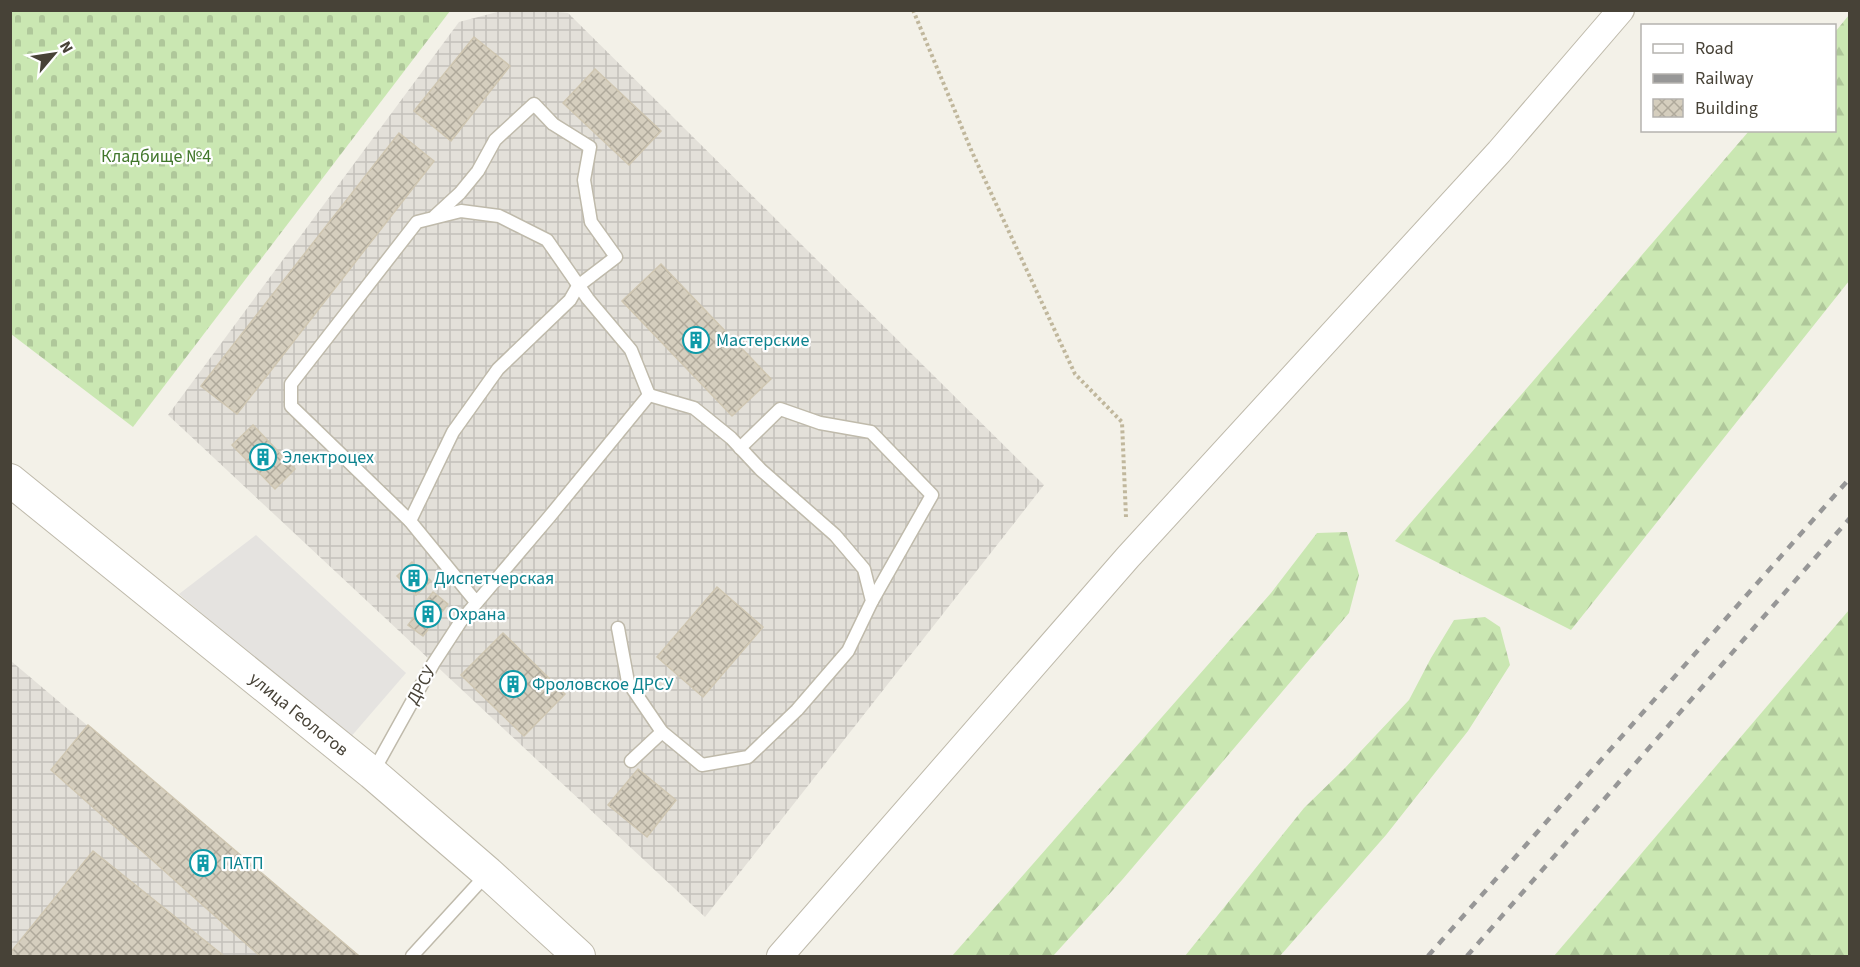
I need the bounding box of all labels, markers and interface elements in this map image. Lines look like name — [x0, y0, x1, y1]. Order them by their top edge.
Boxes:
north arrow — [24, 24, 84, 84]
legend — [1641, 24, 1836, 132]
text: Road — [1695, 36, 1734, 61]
text: N — [54, 37, 78, 57]
text: Railway — [1695, 66, 1754, 91]
text: Building — [1695, 96, 1758, 121]
park label: Кладбище №4 — [101, 144, 211, 169]
building icon: Мастерские — [681, 325, 711, 355]
place label: Мастерские — [716, 328, 809, 353]
building icon: Электроцех — [248, 442, 278, 472]
place label: Электроцех — [282, 445, 374, 470]
building icon: Диспетчерская — [399, 563, 429, 593]
place label: Диспетчерская — [434, 566, 554, 591]
building icon: Охрана — [413, 599, 443, 629]
place label: Охрана — [448, 602, 506, 627]
street label: ДРСУ — [401, 661, 443, 709]
street label: улица Геологов — [244, 666, 354, 762]
building icon: Фроловское ДРСУ — [498, 669, 528, 699]
place label: Фроловское ДРСУ — [532, 672, 674, 697]
building icon: ПАТП — [188, 848, 218, 878]
place label: ПАТП — [222, 851, 264, 876]

